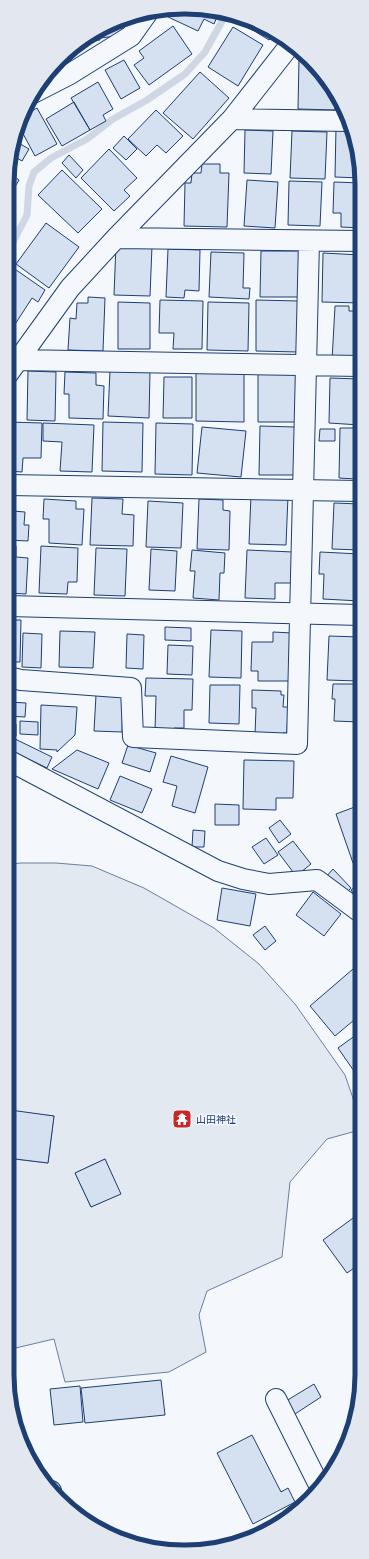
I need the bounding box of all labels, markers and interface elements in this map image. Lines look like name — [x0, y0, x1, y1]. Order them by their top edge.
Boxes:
temple icon: 山田神社 — [171, 1108, 193, 1130]
place label: 山田神社 — [196, 1114, 236, 1125]

